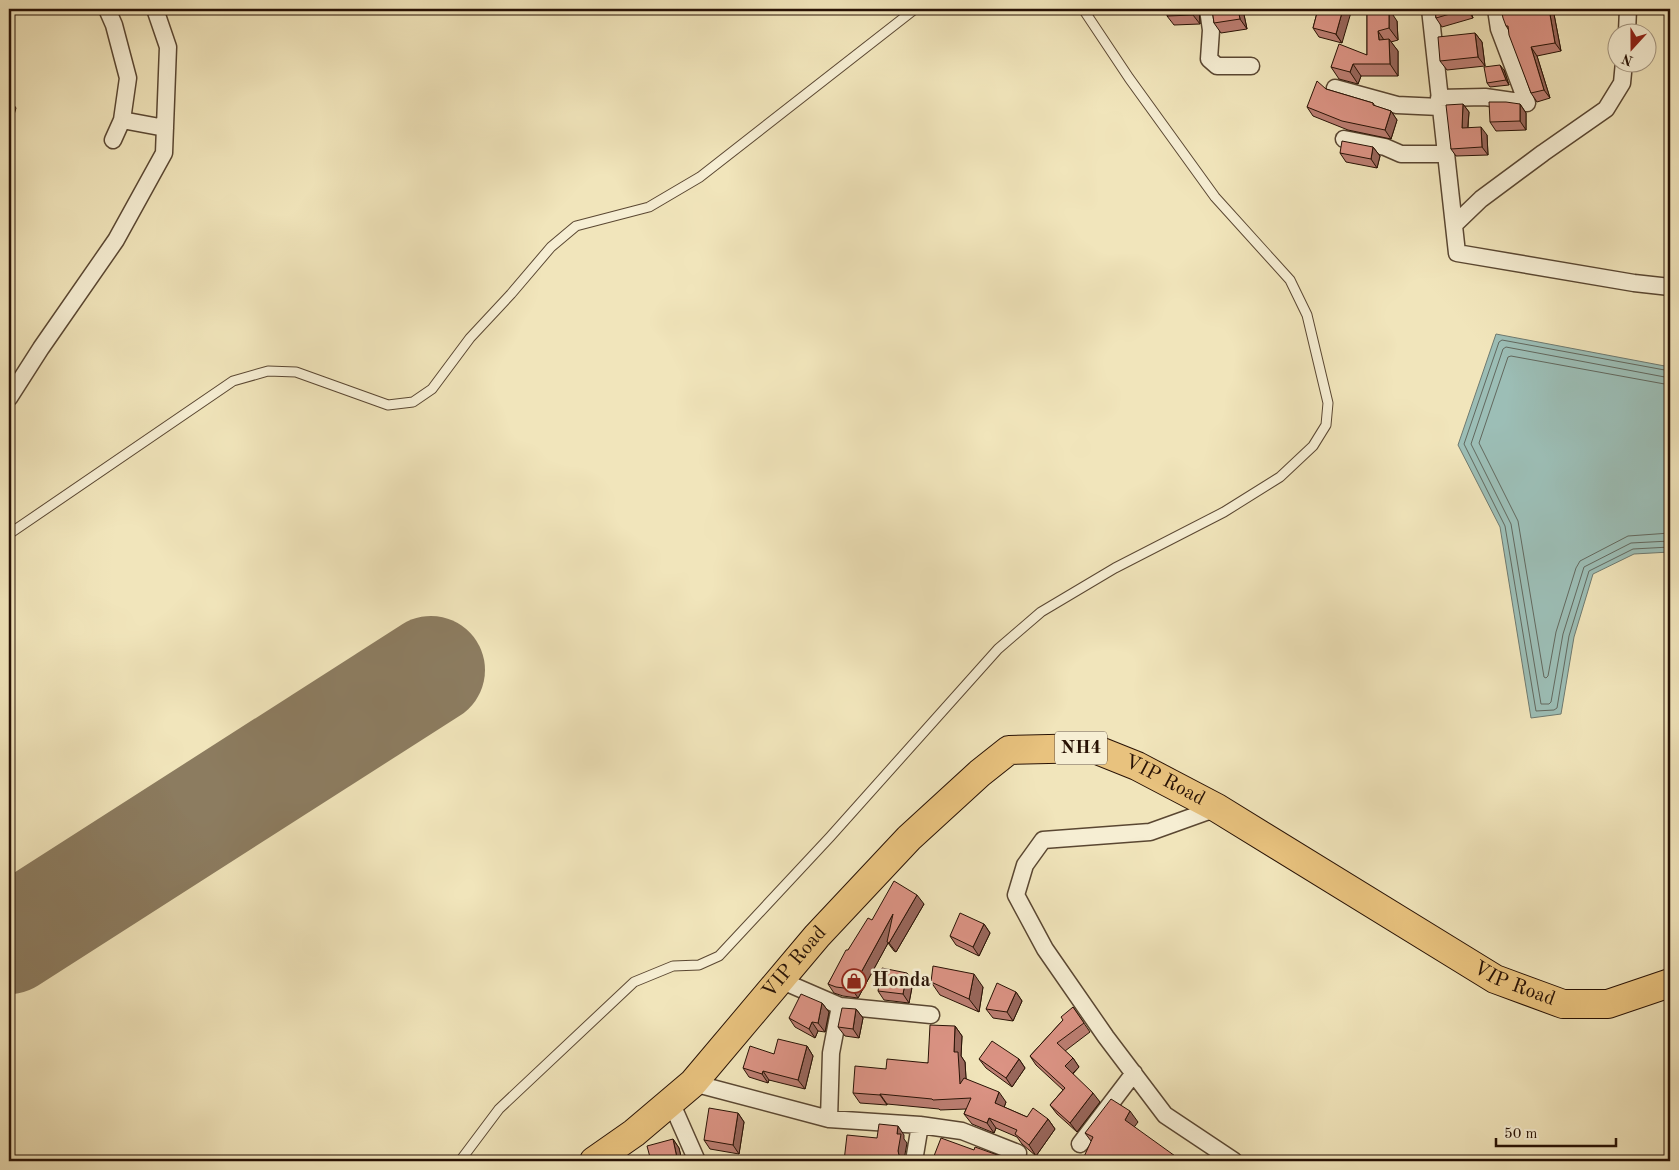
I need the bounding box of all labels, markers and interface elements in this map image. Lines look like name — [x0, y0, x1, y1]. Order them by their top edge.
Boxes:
north arrow — [1606, 22, 1656, 72]
text: N — [1620, 51, 1635, 68]
road number: NH4 — [1055, 731, 1107, 764]
street label: VIP Road — [1122, 752, 1208, 810]
street label: VIP Road — [759, 923, 831, 1002]
street label: VIP Road — [1469, 958, 1558, 1010]
shop icon: Honda — [841, 968, 867, 994]
place label: Honda — [872, 971, 931, 991]
scale bar — [1496, 1115, 1616, 1147]
text: 50 m — [1504, 1127, 1538, 1142]

